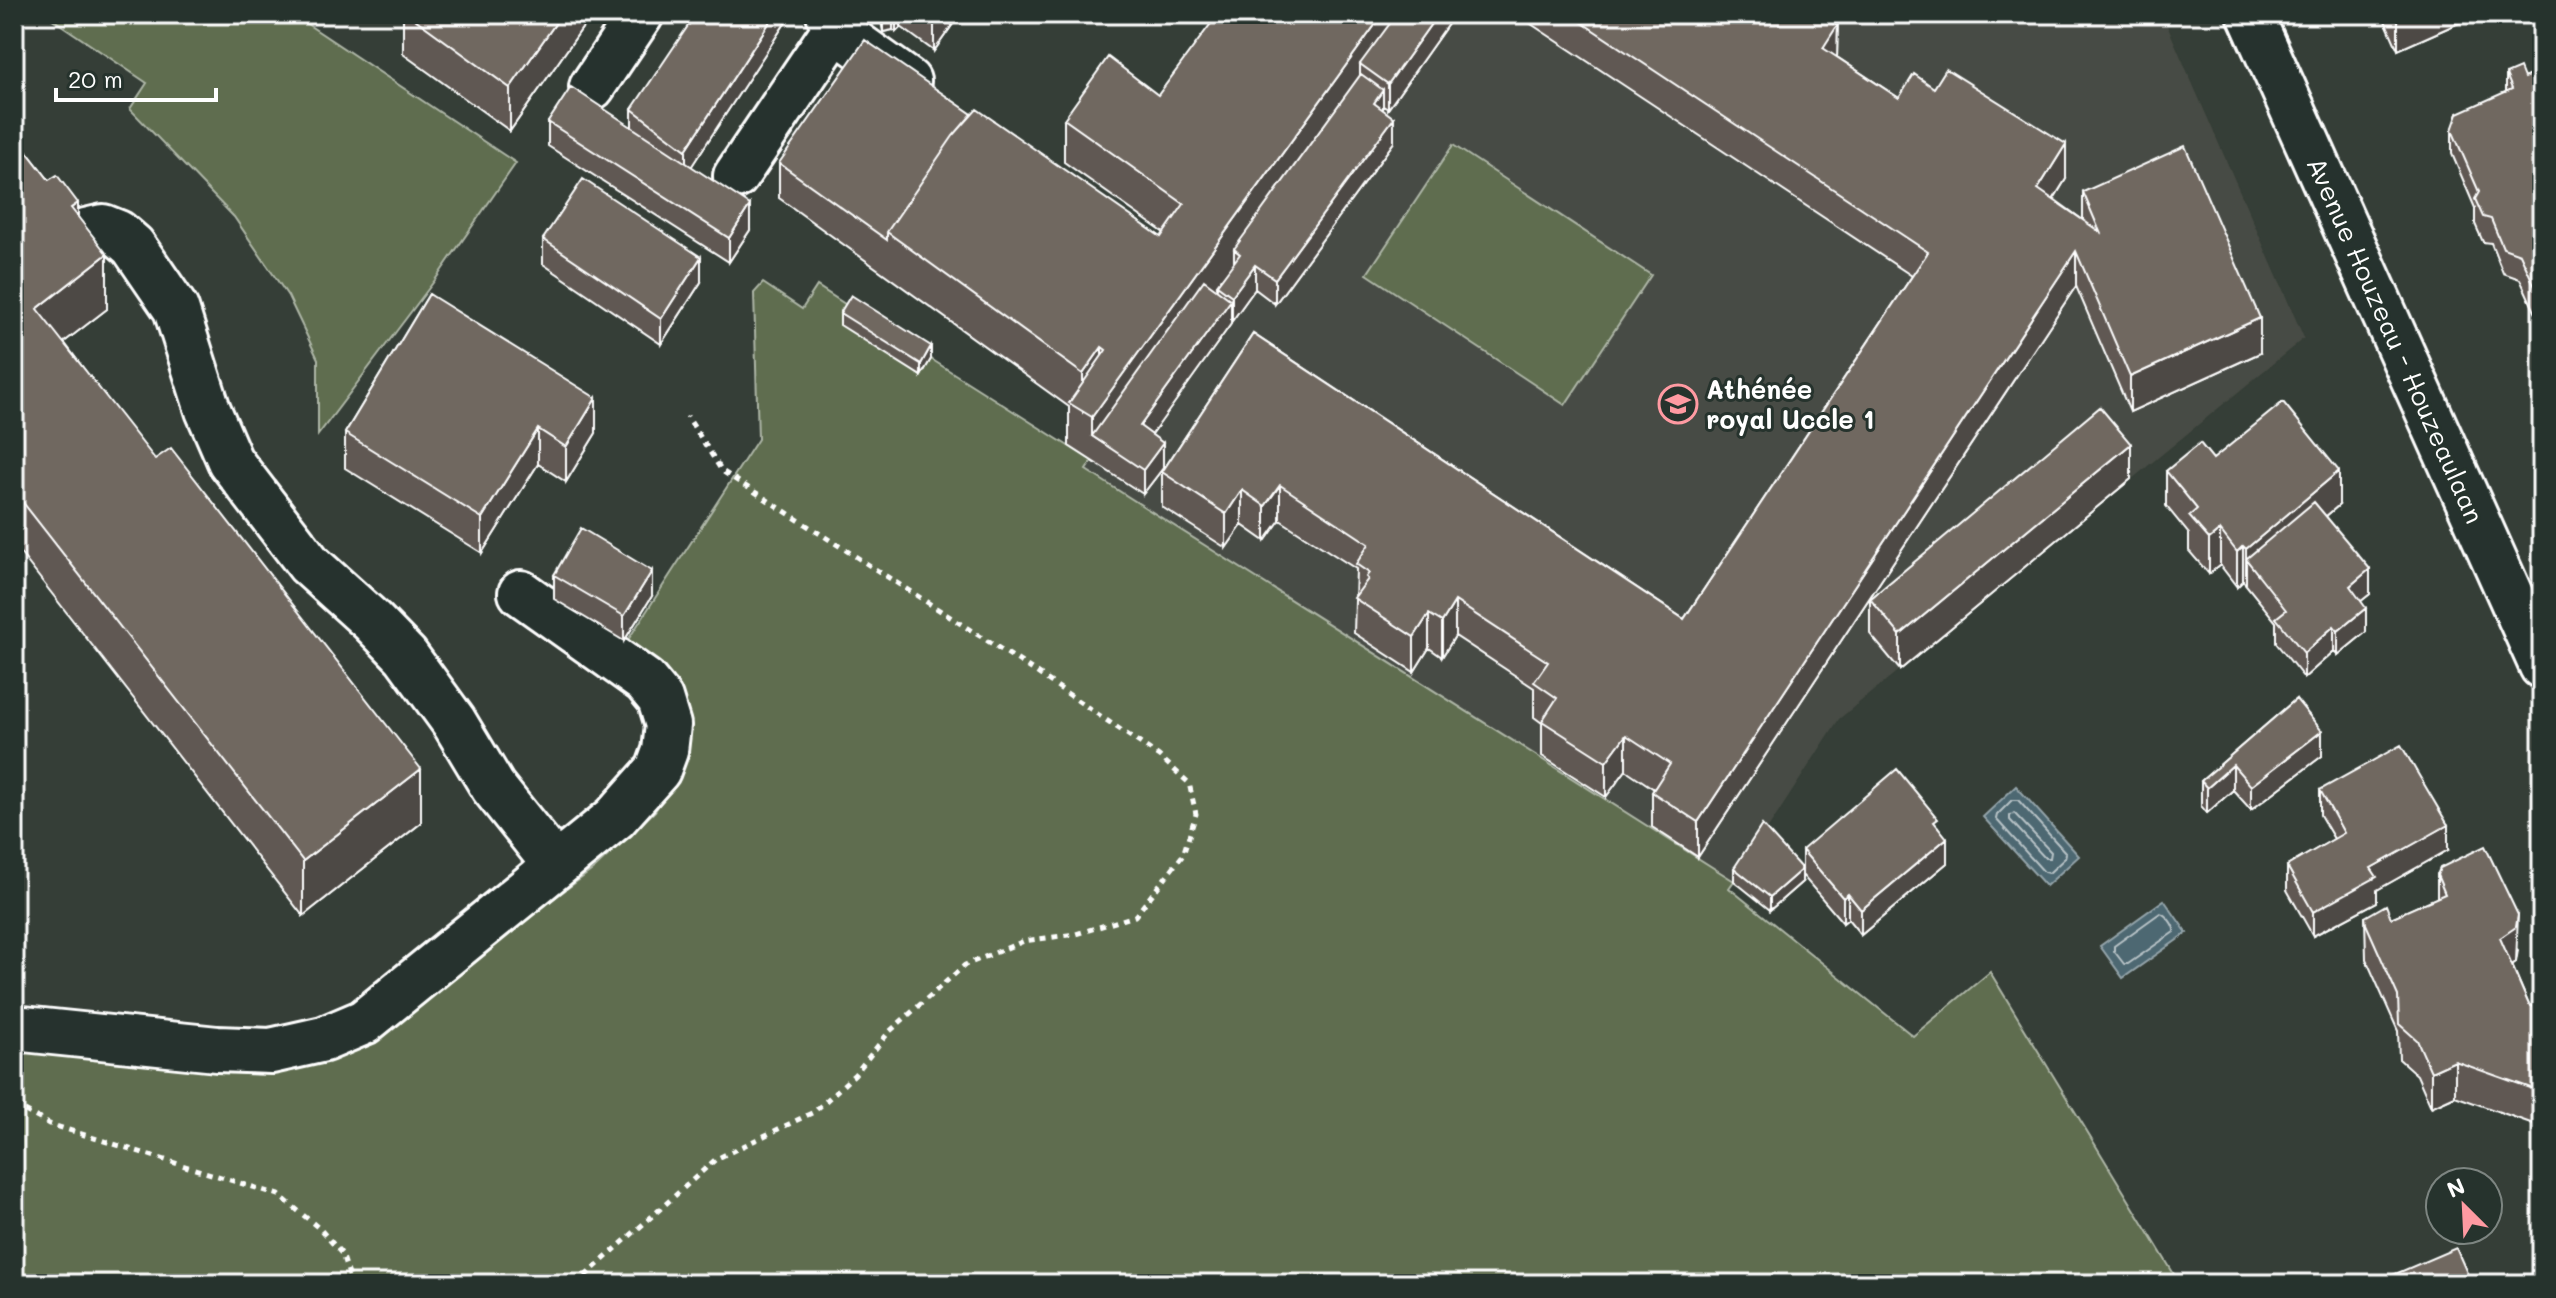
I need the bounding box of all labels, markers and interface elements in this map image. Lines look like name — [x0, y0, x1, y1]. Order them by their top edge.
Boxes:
scale bar — [56, 52, 216, 102]
text: 20 m — [68, 63, 123, 94]
street label: Avenue Houzeau - Houzeaulaan — [2300, 152, 2492, 528]
place label: Athénée royal Uccle 1 — [1706, 372, 1875, 436]
school or university icon: Athénée royal Uccle 1 — [1657, 383, 1699, 425]
north arrow — [2424, 1166, 2504, 1246]
text: N — [2442, 1171, 2469, 1204]

